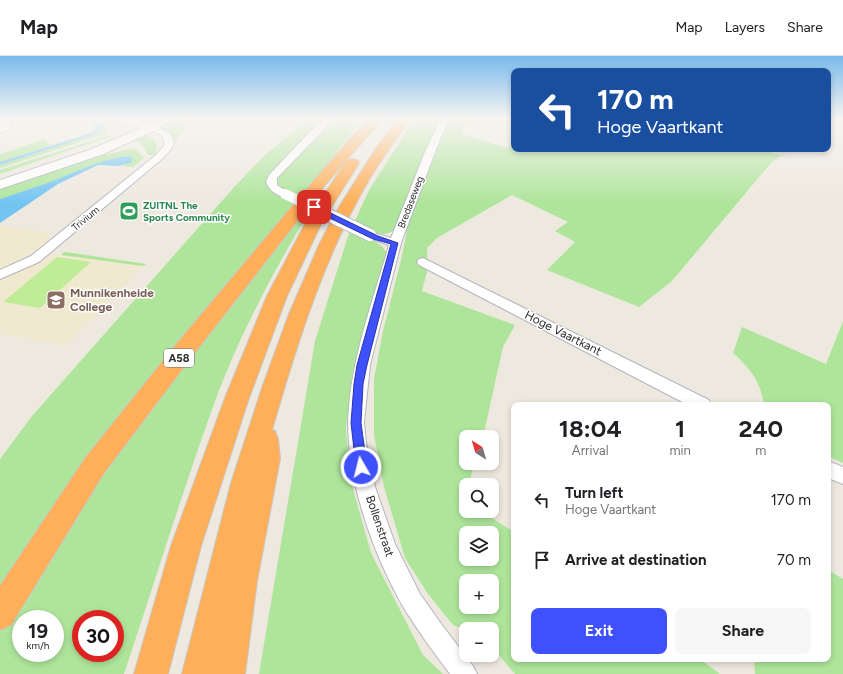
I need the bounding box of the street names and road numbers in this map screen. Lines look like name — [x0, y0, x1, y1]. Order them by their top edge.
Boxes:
street label: Bredaseweg — [395, 174, 426, 230]
street label: Trivium — [69, 203, 102, 234]
street label: Hoge Vaartkant — [522, 308, 604, 359]
road number: A58 — [164, 349, 194, 367]
street label: Bollenstraat — [363, 494, 397, 559]

